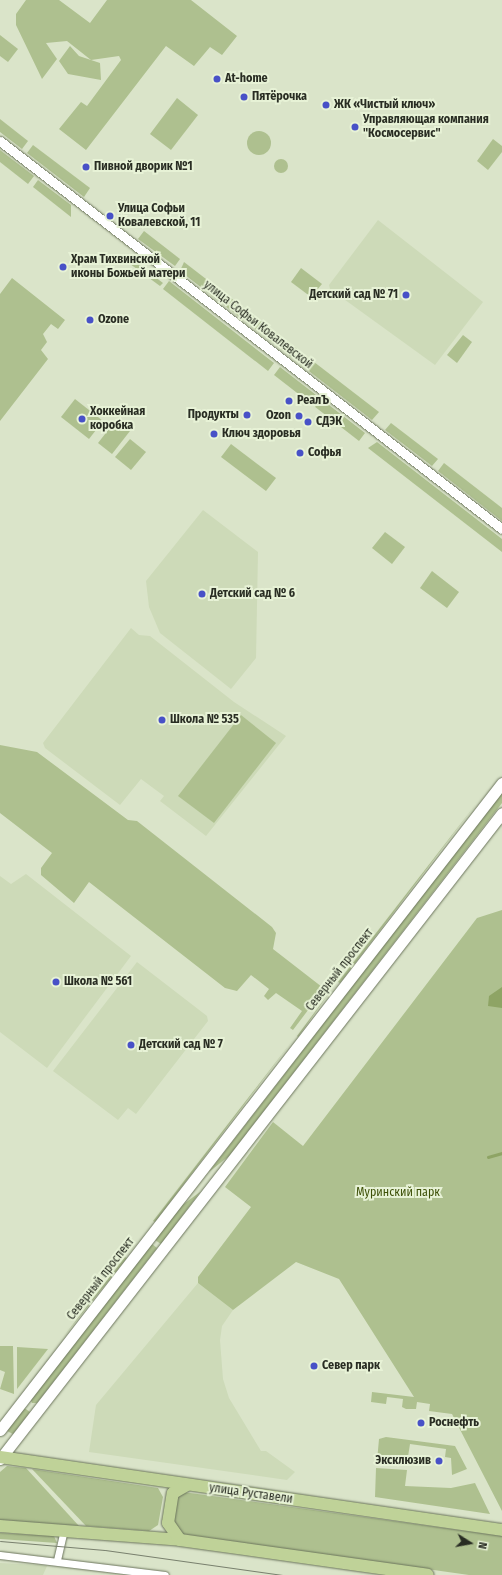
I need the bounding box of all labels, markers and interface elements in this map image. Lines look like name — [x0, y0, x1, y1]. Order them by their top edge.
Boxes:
place label: At-home — [225, 72, 268, 86]
marker: At-home — [212, 74, 222, 84]
place label: Пятёрочка — [252, 90, 307, 104]
marker: Пятёрочка — [239, 92, 249, 102]
place label: ЖК «Чистый ключ» — [334, 98, 435, 112]
marker: ЖК «Чистый ключ» — [321, 100, 331, 110]
place label: Управляющая компания "Космосервис" — [363, 113, 489, 141]
marker: Управляющая компания "Космосервис" — [350, 122, 360, 132]
place label: Пивной дворик №1 — [94, 160, 193, 174]
marker: Пивной дворик №1 — [81, 162, 91, 172]
place label: Улица Софьи Ковалевской, 11 — [118, 202, 200, 230]
marker: Улица Софьи Ковалевской, 11 — [105, 211, 115, 221]
place label: Храм Тихвинской иконы Божьей матери — [71, 253, 186, 281]
marker: Храм Тихвинской иконы Божьей матери — [58, 262, 68, 272]
street label: улица Софьи Ковалевской — [201, 278, 315, 372]
place label: Детский сад № 71 — [309, 288, 398, 302]
marker: Детский сад № 71 — [401, 290, 411, 300]
place label: Ozone — [98, 313, 129, 327]
marker: Ozone — [85, 315, 95, 325]
place label: РеалЪ — [297, 394, 329, 408]
marker: РеалЪ — [284, 396, 294, 406]
place label: Хоккейная коробка — [90, 405, 145, 433]
place label: Продукты — [188, 408, 239, 422]
place label: Ozon — [266, 409, 291, 423]
marker: Продукты — [242, 410, 252, 420]
marker: Ozon — [294, 411, 304, 421]
marker: Хоккейная коробка — [77, 414, 87, 424]
place label: СДЭК — [316, 415, 342, 429]
marker: СДЭК — [303, 417, 313, 427]
place label: Ключ здоровья — [222, 427, 301, 441]
marker: Ключ здоровья — [209, 429, 219, 439]
place label: Софья — [308, 446, 341, 460]
marker: Софья — [295, 448, 305, 458]
place label: Детский сад № 6 — [210, 587, 295, 601]
marker: Детский сад № 6 — [197, 589, 207, 599]
place label: Школа № 535 — [170, 713, 239, 727]
marker: Школа № 535 — [157, 715, 167, 725]
street label: Северный проспект — [303, 926, 377, 1014]
place label: Школа № 561 — [64, 975, 132, 989]
marker: Школа № 561 — [51, 977, 61, 987]
place label: Детский сад № 7 — [139, 1038, 223, 1052]
marker: Детский сад № 7 — [126, 1040, 136, 1050]
park label: Муринский парк — [356, 1186, 440, 1200]
street label: Северный проспект — [64, 1235, 138, 1323]
place label: Север парк — [322, 1359, 380, 1373]
marker: Север парк — [309, 1361, 319, 1371]
place label: Роснефть — [429, 1416, 479, 1430]
marker: Роснефть — [416, 1418, 426, 1428]
place label: Эксклюзив — [375, 1454, 431, 1468]
marker: Эксклюзив — [434, 1456, 444, 1466]
street label: улица Руставели — [208, 1481, 294, 1507]
north arrow — [450, 1523, 490, 1563]
text: N — [475, 1541, 489, 1550]

